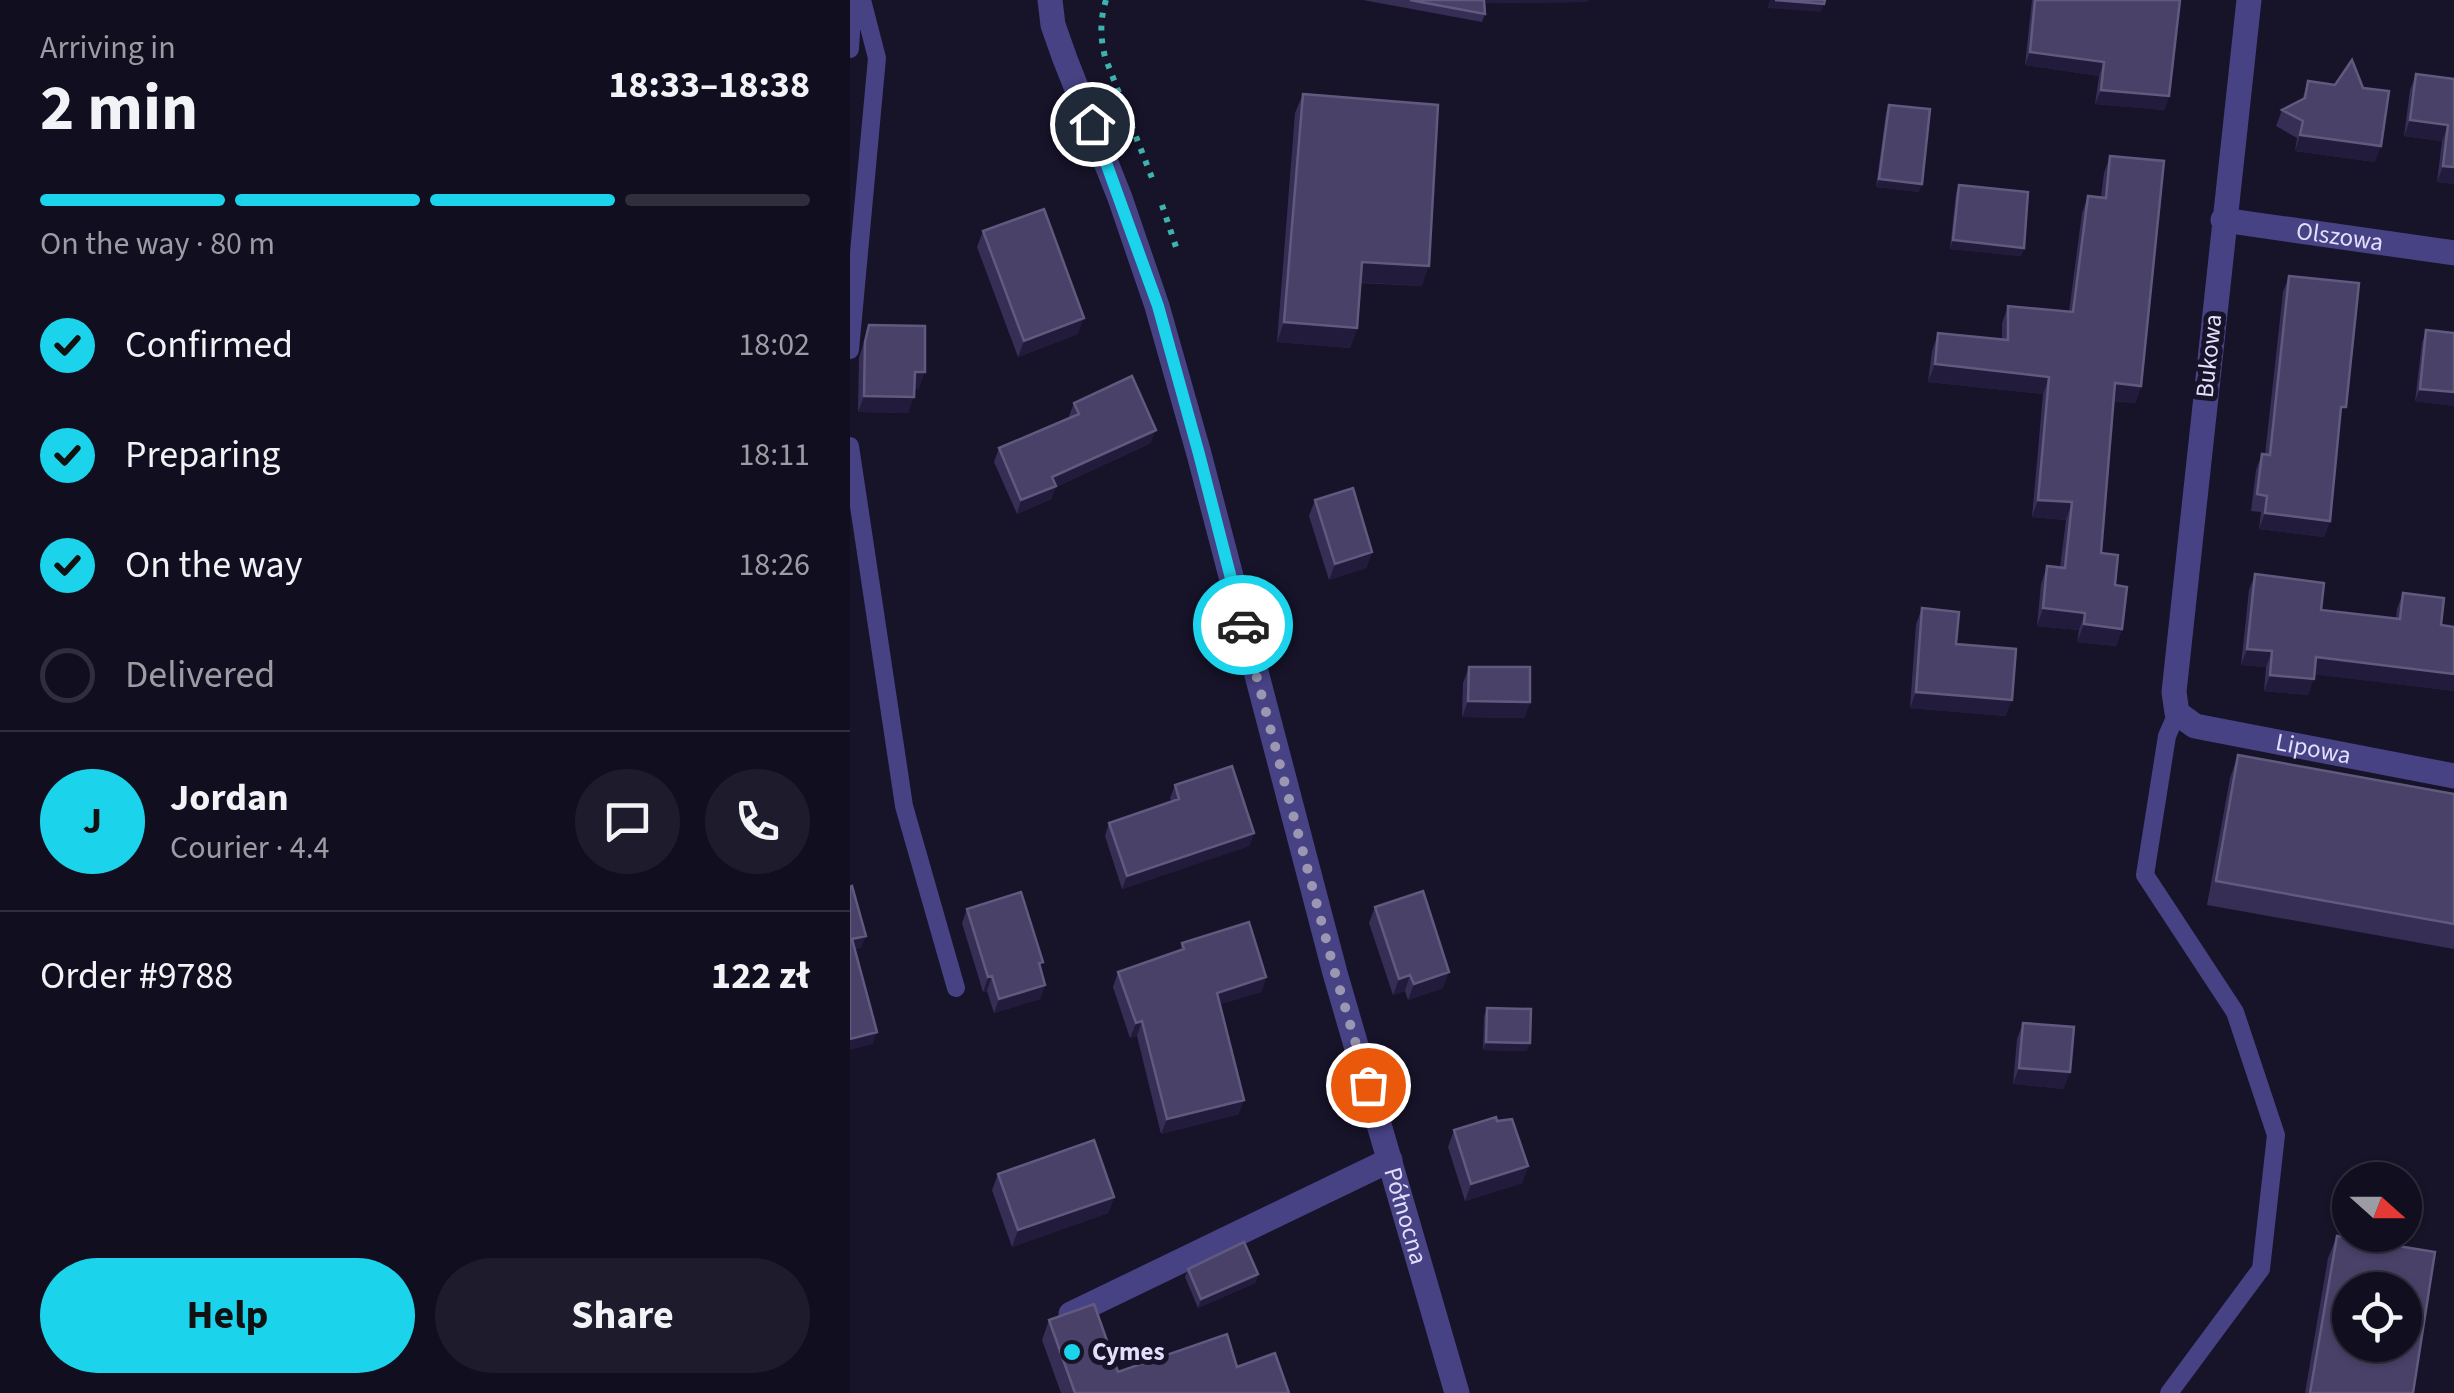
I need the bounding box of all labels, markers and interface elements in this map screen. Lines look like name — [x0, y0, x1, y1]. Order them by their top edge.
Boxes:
text: Arriving in — [40, 25, 176, 71]
text: 18:33–18:38 — [608, 58, 810, 112]
text: 2 min — [40, 62, 198, 155]
pin — [1050, 82, 1135, 167]
icon: home — [1065, 97, 1120, 152]
street label: Olszowa — [2294, 213, 2386, 261]
text: On the way · 80 m — [40, 221, 275, 267]
street label: Bukowa — [2187, 312, 2231, 400]
icon: check — [40, 318, 95, 373]
text: Confirmed — [125, 318, 293, 372]
text: 18:02 — [738, 322, 810, 368]
icon: check — [40, 428, 95, 483]
text: Preparing — [125, 428, 280, 482]
text: 18:11 — [738, 432, 810, 478]
icon: check — [40, 538, 95, 593]
text: On the way — [125, 538, 302, 592]
text: 18:26 — [738, 542, 810, 588]
courier — [1193, 575, 1293, 675]
icon: car — [1216, 598, 1271, 653]
text: Delivered — [125, 648, 275, 702]
street label: Lipowa — [2273, 724, 2354, 774]
button: chat — [575, 769, 680, 874]
button: phone — [705, 769, 810, 874]
text: Jordan — [170, 771, 289, 825]
text: J — [83, 794, 102, 848]
text: Courier · 4.4 — [170, 825, 330, 871]
text: Order #9788 — [40, 949, 233, 1003]
text: 122 zł — [711, 949, 810, 1003]
pin — [1326, 1043, 1411, 1128]
icon: bag — [1341, 1058, 1396, 1113]
north arrow — [2332, 1162, 2422, 1252]
map controls — [2332, 1162, 2422, 1362]
street label: Północna — [1374, 1163, 1437, 1269]
button: Help — [40, 1258, 415, 1373]
button: Share — [435, 1258, 810, 1373]
button: locate — [2332, 1272, 2422, 1362]
place label: Cymes — [1092, 1334, 1165, 1370]
marker: Cymes — [1061, 1341, 1083, 1363]

